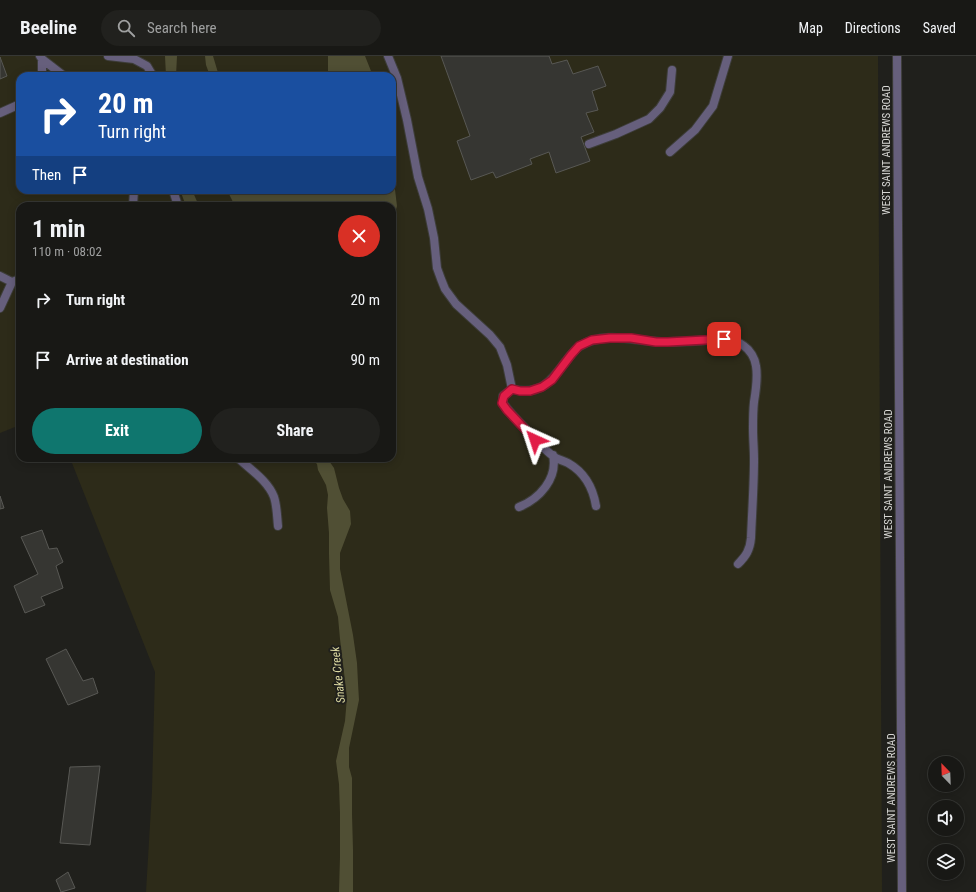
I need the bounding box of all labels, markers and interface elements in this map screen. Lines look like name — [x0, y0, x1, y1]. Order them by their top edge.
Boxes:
search box — [101, 10, 381, 46]
text: Beeline — [20, 16, 77, 39]
icon: search — [115, 17, 137, 39]
text: Search here — [147, 19, 217, 37]
text: Map — [799, 20, 823, 36]
text: Directions — [845, 20, 901, 36]
text: Saved — [923, 20, 956, 36]
street label: WEST SAINT ANDREWS ROAD — [880, 85, 893, 215]
text: 20 m — [98, 87, 154, 120]
icon: right — [32, 88, 84, 140]
text: Turn right — [98, 121, 166, 142]
icon: arrive — [69, 164, 91, 186]
text: Then — [32, 166, 61, 184]
text: 1 min — [32, 215, 85, 243]
button: close — [338, 215, 380, 257]
text: 110 m · 08:02 — [32, 244, 102, 259]
icon: right — [32, 289, 54, 311]
text: Turn right — [66, 291, 125, 309]
text: 20 m — [350, 291, 380, 309]
pin — [707, 322, 741, 356]
icon: arrive — [713, 328, 735, 350]
icon: arrive — [32, 349, 54, 371]
text: Arrive at destination — [66, 351, 189, 369]
text: 90 m — [350, 351, 380, 369]
button: Exit — [32, 408, 202, 454]
button: Share — [210, 408, 380, 454]
street label: WEST SAINT ANDREWS ROAD — [882, 409, 895, 539]
position arrow — [514, 419, 556, 461]
water label: Snake Creek — [328, 645, 348, 704]
street label: WEST SAINT ANDREWS ROAD — [885, 733, 898, 863]
north arrow — [928, 756, 964, 792]
map controls — [928, 756, 964, 880]
button: sound — [928, 800, 964, 836]
button: layers — [928, 844, 964, 880]

